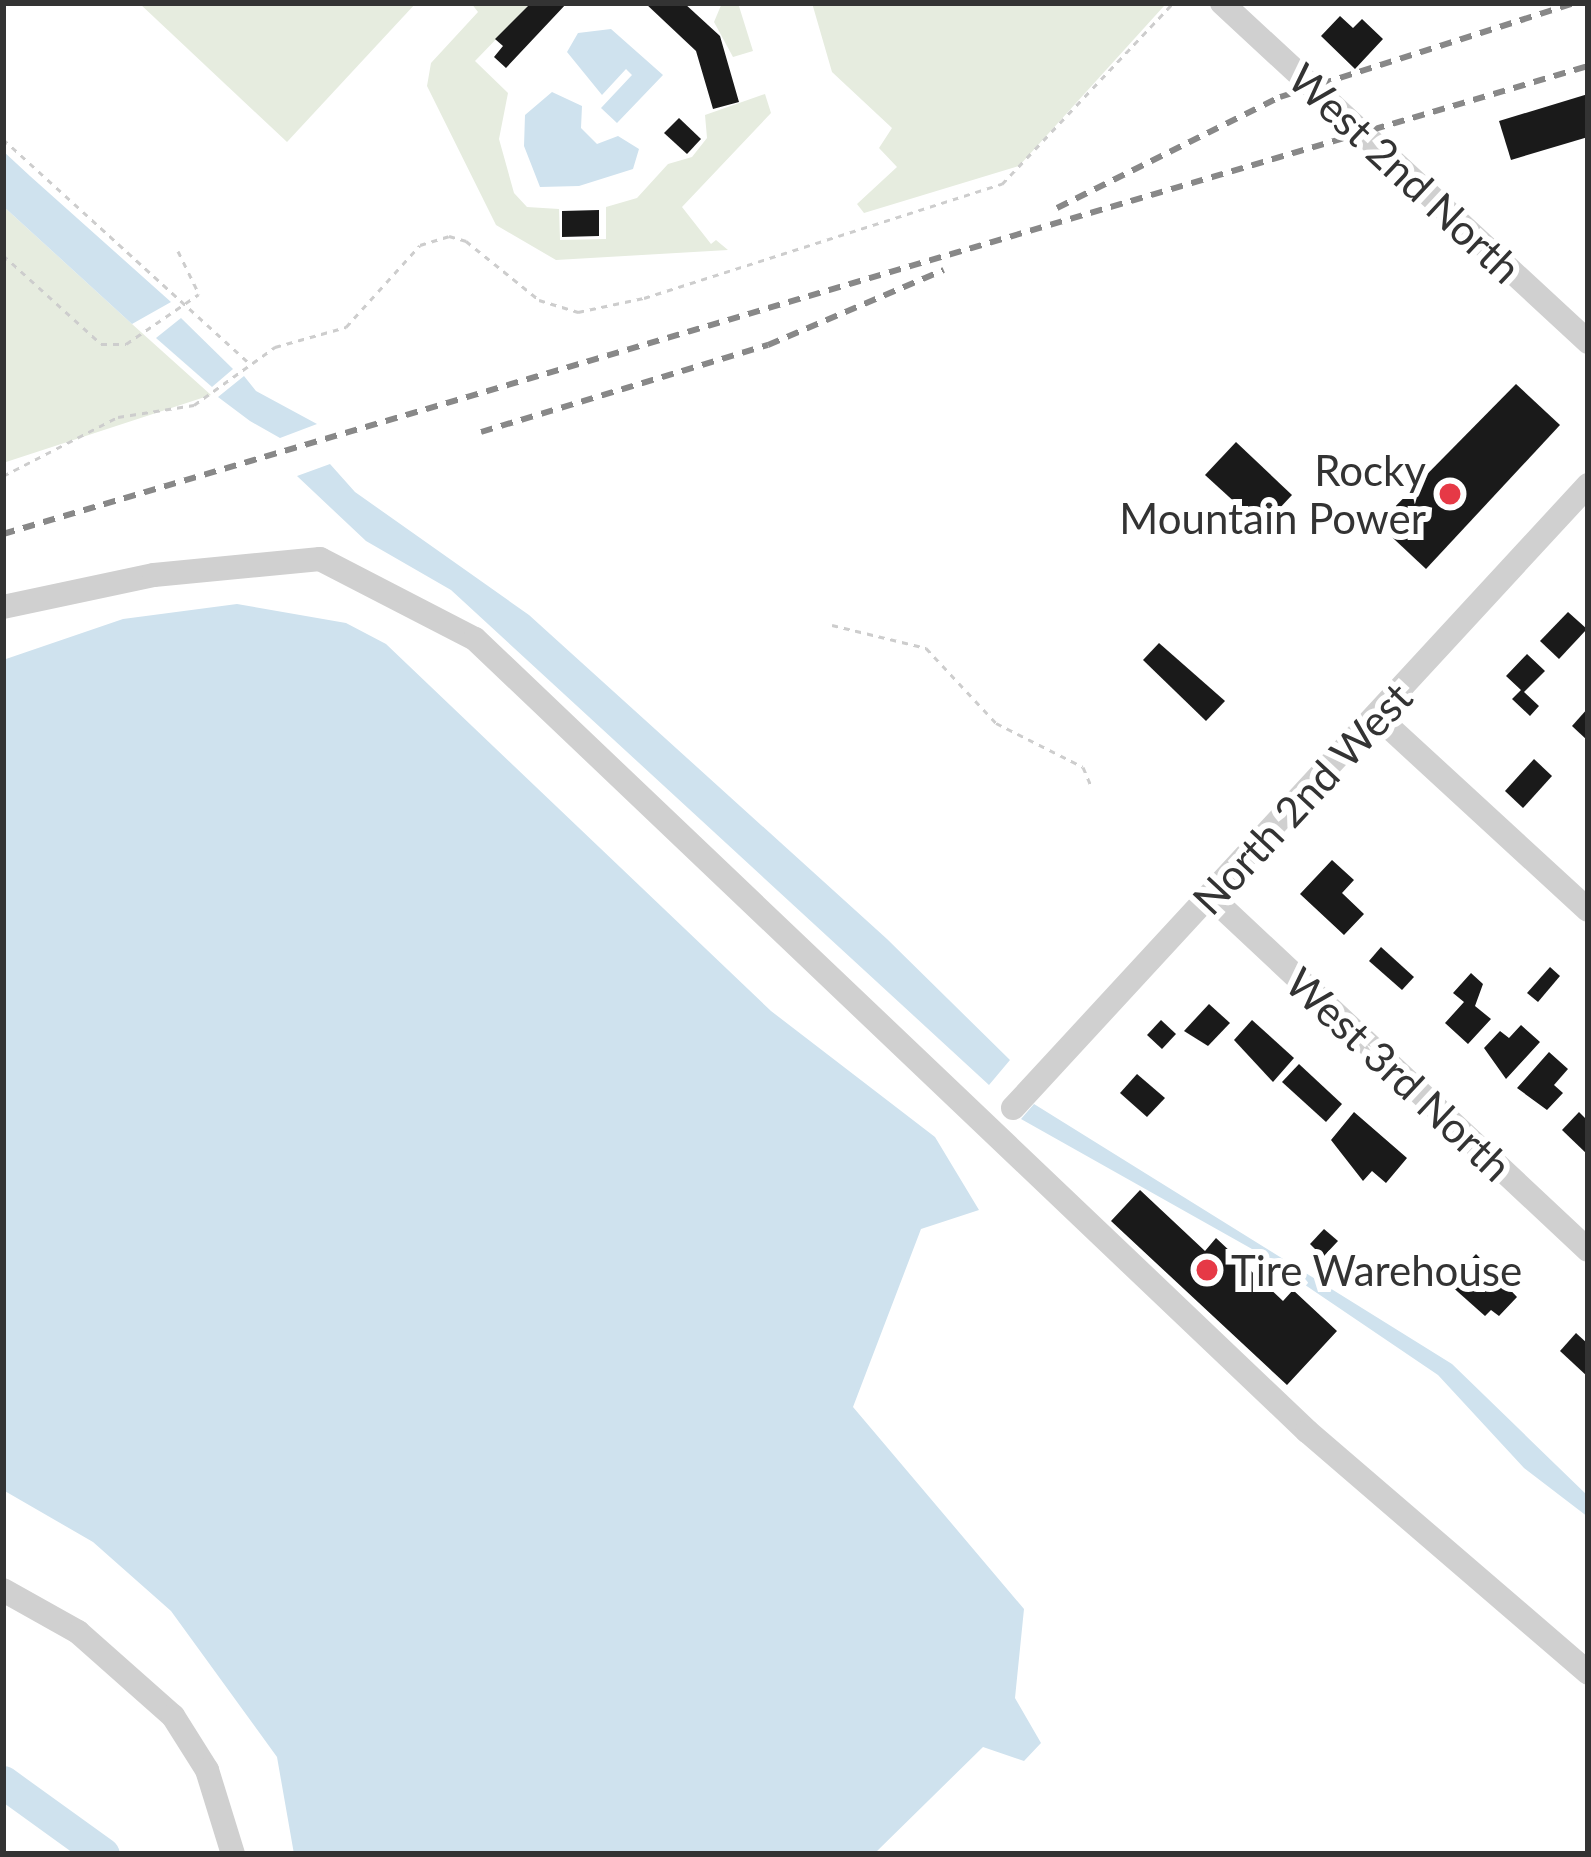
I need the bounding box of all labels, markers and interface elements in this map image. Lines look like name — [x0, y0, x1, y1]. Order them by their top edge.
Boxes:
street label: West 2nd North — [1279, 53, 1531, 293]
place label: Rocky Mountain Power — [1119, 445, 1426, 544]
marker: Rocky Mountain Power — [1437, 481, 1463, 507]
street label: North 2nd West — [1182, 672, 1422, 924]
street label: West 3rd North — [1276, 957, 1522, 1191]
place label: Tire Warehouse — [1231, 1245, 1523, 1295]
marker: Tire Warehouse — [1194, 1257, 1220, 1283]

